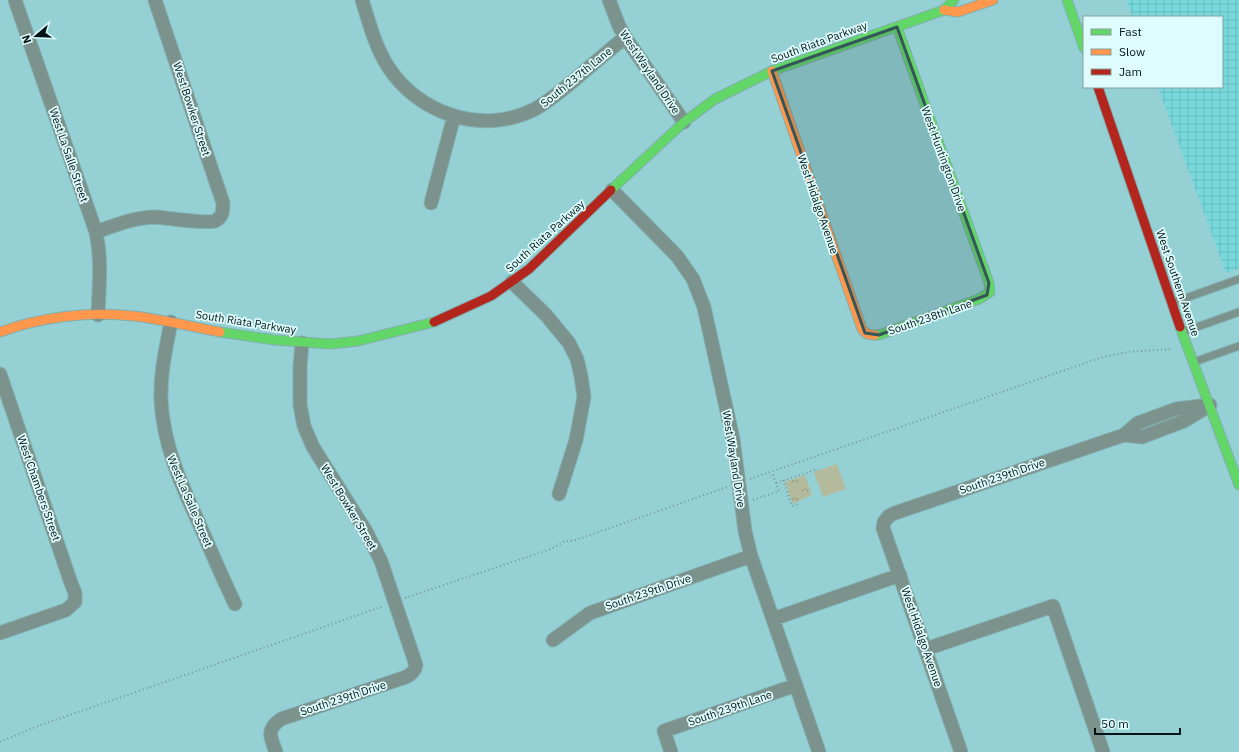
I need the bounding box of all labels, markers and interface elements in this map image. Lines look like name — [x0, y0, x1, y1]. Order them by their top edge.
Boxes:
north arrow — [16, 16, 56, 56]
legend — [1083, 16, 1223, 88]
street label: South Riata Parkway — [769, 18, 870, 66]
text: Fast — [1119, 24, 1142, 39]
street label: West Wayland Drive — [617, 27, 683, 117]
text: N — [19, 33, 34, 45]
street label: South 237th Lane — [538, 44, 614, 110]
text: Slow — [1119, 44, 1145, 59]
street label: West Bowker Street — [170, 60, 214, 158]
text: Jam — [1119, 64, 1142, 79]
street label: West Huntington Drive — [918, 105, 970, 213]
street label: West La Salle Street — [46, 106, 92, 204]
street label: West Hidalgo Avenue — [794, 152, 842, 256]
street label: South Riata Parkway — [503, 197, 588, 275]
street label: West Southern Avenue — [1153, 228, 1203, 338]
street label: South 238th Lane — [886, 296, 974, 338]
street label: South Riata Parkway — [195, 307, 298, 337]
street label: West Wayland Drive — [719, 409, 749, 509]
street label: West Chambers Street — [14, 433, 64, 543]
street label: West La Salle Street — [164, 453, 216, 549]
street label: South 239th Drive — [957, 455, 1047, 497]
street label: West Bowker Street — [318, 462, 380, 553]
street label: South 239th Drive — [603, 571, 693, 613]
street label: West Hidalgo Avenue — [898, 585, 946, 689]
street label: South 239th Drive — [298, 678, 388, 718]
street label: South 239th Lane — [686, 687, 774, 729]
scale bar — [1095, 710, 1180, 736]
text: 50 m — [1101, 716, 1129, 731]

